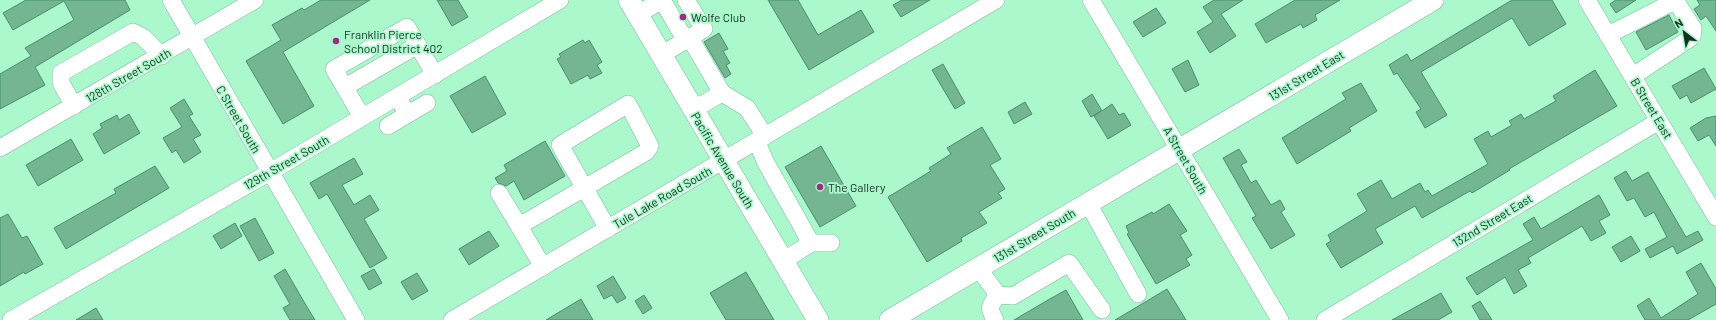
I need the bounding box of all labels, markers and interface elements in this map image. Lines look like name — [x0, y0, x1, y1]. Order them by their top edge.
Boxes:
place label: Wolfe Club — [691, 10, 746, 24]
marker: Wolfe Club — [678, 12, 688, 22]
north arrow — [1664, 12, 1704, 52]
text: N — [1672, 16, 1685, 30]
place label: Franklin Pierce School District 402 — [344, 27, 443, 55]
marker: Franklin Pierce School District 402 — [331, 36, 341, 46]
street label: 128th Street South — [83, 45, 173, 105]
street label: 131st Street East — [1266, 47, 1346, 103]
street label: B Street East — [1628, 75, 1676, 141]
street label: C Street South — [214, 83, 264, 155]
street label: Pacific Avenue South — [689, 109, 757, 211]
street label: A Street South — [1161, 124, 1211, 196]
street label: 129th Street South — [241, 132, 331, 192]
street label: Tule Lake Road South — [610, 163, 714, 231]
place label: The Gallery — [828, 180, 886, 194]
marker: The Gallery — [815, 182, 825, 192]
street label: 132nd Street East — [1449, 191, 1535, 249]
street label: 131st Street South — [991, 205, 1077, 265]

